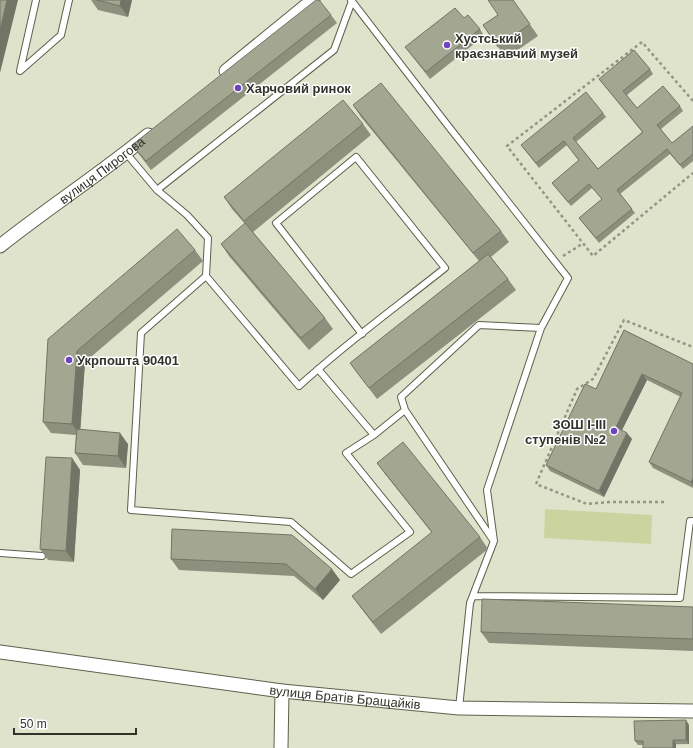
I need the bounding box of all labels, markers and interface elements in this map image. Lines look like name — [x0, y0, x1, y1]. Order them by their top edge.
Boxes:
place label: Хустський краєзнавчий музей — [455, 31, 578, 61]
marker: Хустський краєзнавчий музей — [442, 40, 452, 50]
place label: Харчовий ринок — [246, 81, 351, 96]
marker: Харчовий ринок — [233, 83, 243, 93]
street label: вулиця Пирогова — [56, 133, 148, 207]
place label: Укрпошта 90401 — [77, 353, 179, 368]
marker: Укрпошта 90401 — [64, 355, 74, 365]
place label: ЗОШ І-ІІІ ступенів №2 — [525, 417, 606, 447]
marker: ЗОШ І-ІІІ ступенів №2 — [609, 426, 619, 436]
street label: вулиця Братів Бращайків — [269, 682, 421, 712]
scale bar — [14, 710, 136, 736]
text: 50 m — [20, 717, 47, 731]

